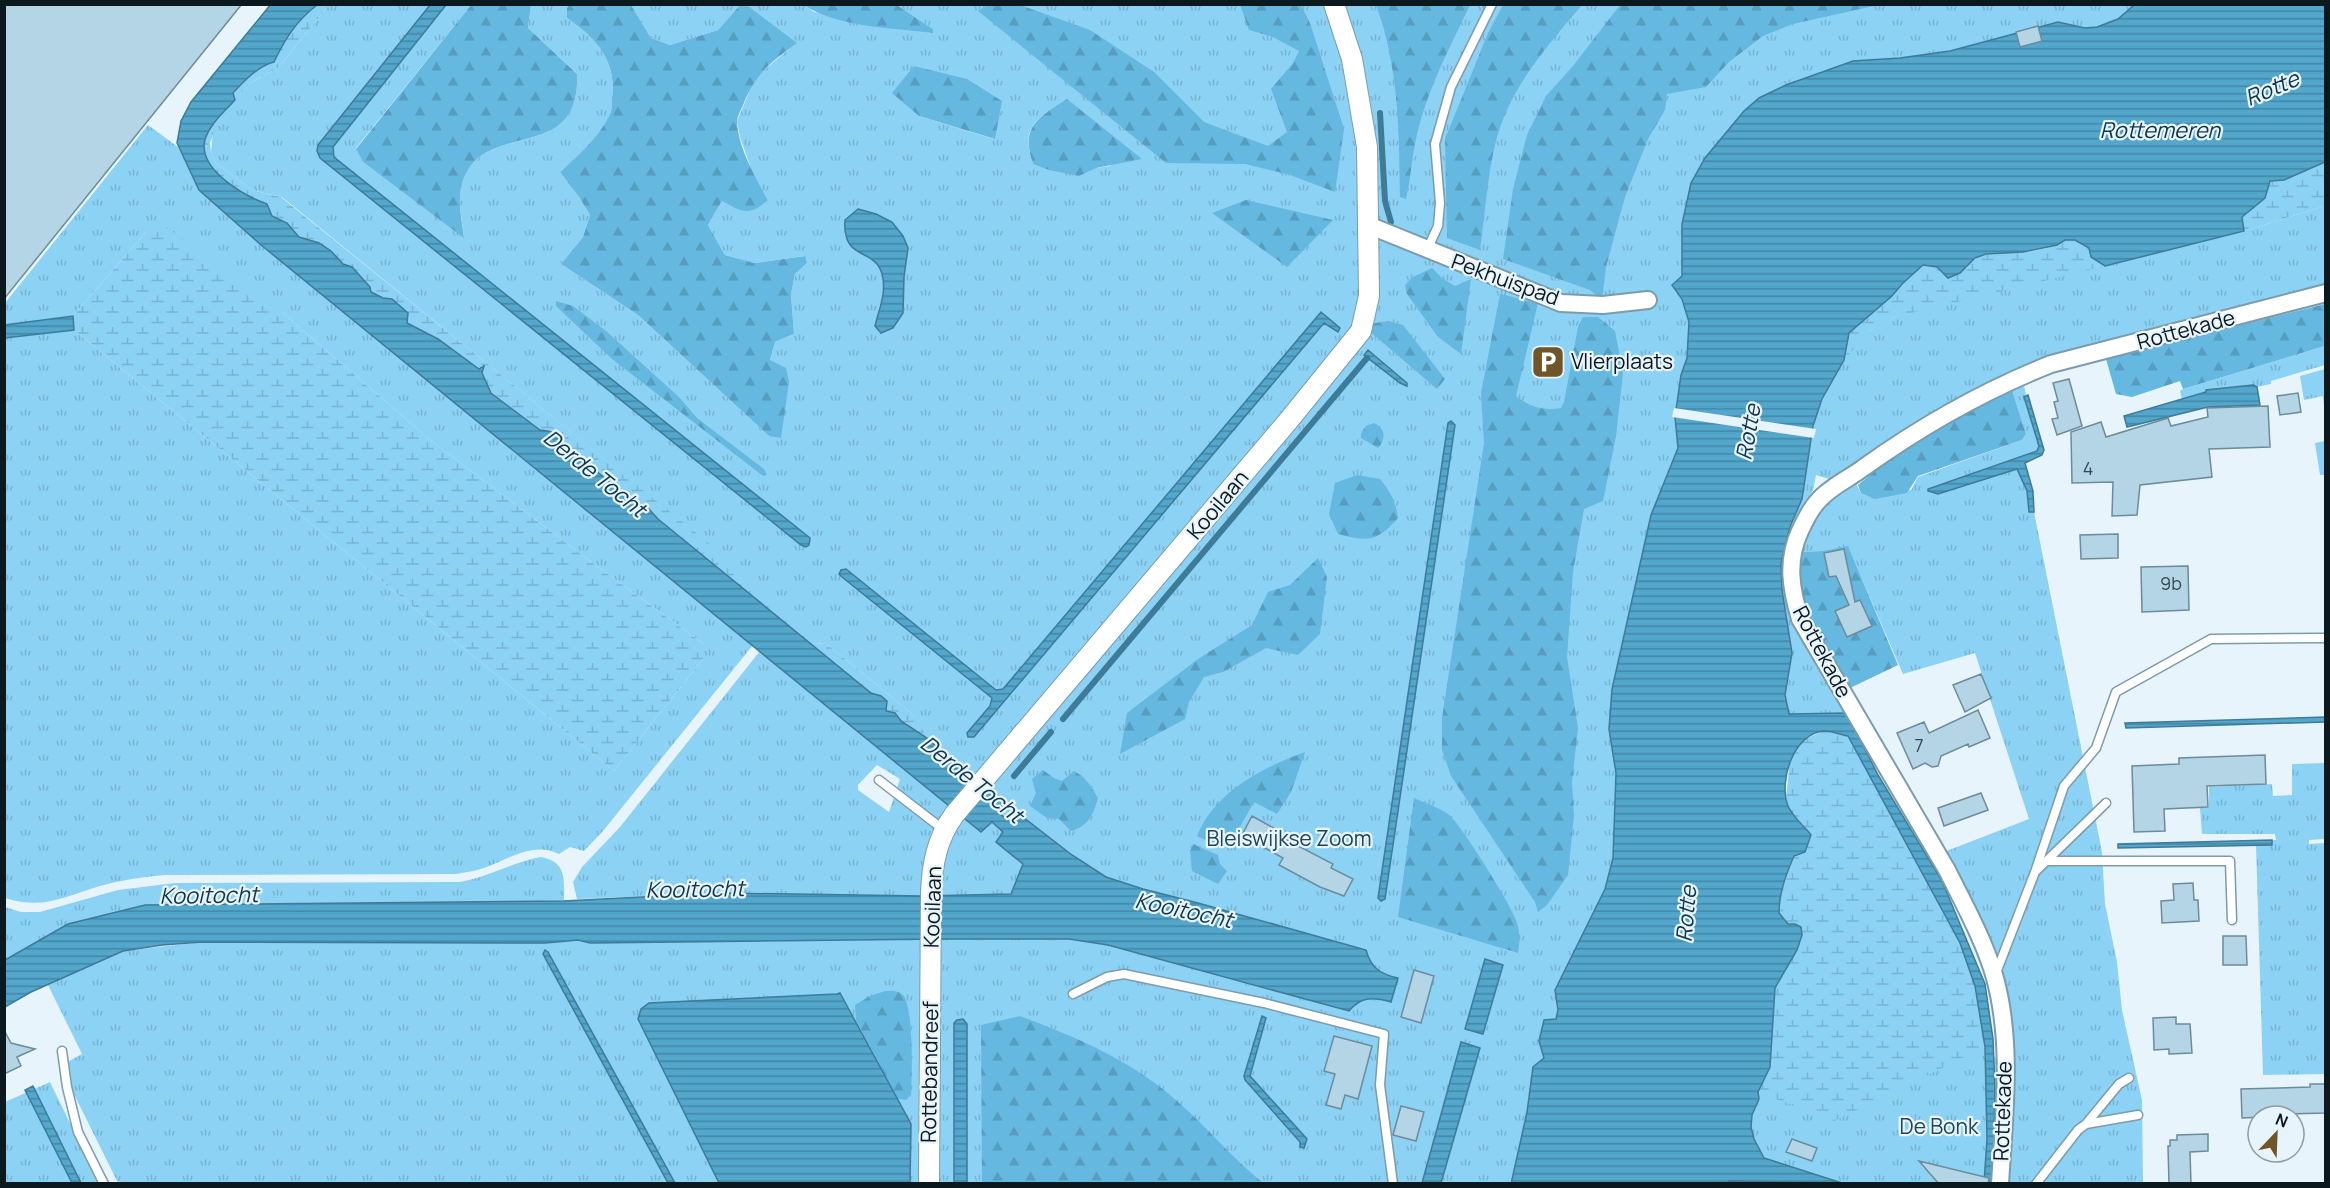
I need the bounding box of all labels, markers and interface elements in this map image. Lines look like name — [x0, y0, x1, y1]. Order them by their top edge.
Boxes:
water label: Rotte — [2240, 63, 2305, 113]
water label: Rottemeren — [2100, 115, 2221, 145]
street label: Pekhuispad — [1448, 247, 1563, 311]
street label: Rottekade — [2134, 303, 2238, 356]
parking icon: Vlierplaats — [1530, 344, 1566, 380]
place label: Vlierplaats — [1571, 347, 1673, 375]
water label: Rotte — [1728, 401, 1768, 462]
water label: Derde Tocht — [537, 422, 654, 525]
house number: 4 — [2083, 456, 2093, 480]
street label: Kooilaan — [1180, 464, 1254, 545]
house number: 9b — [2160, 571, 2182, 595]
street label: Rottekade — [1787, 601, 1859, 702]
water label: Derde Tocht — [914, 728, 1031, 831]
house number: 7 — [1914, 733, 1924, 757]
park label: Bleiswijkse Zoom — [1206, 824, 1372, 852]
street label: Kooilaan — [917, 865, 947, 948]
water label: Kooitocht — [645, 873, 747, 905]
water label: Kooitocht — [159, 879, 261, 911]
water label: Rotte — [1669, 884, 1703, 943]
water label: Kooitocht — [1133, 885, 1238, 935]
street label: Rottebandreef — [914, 1000, 944, 1143]
street label: Rottekade — [1986, 1060, 2018, 1162]
north arrow — [2246, 1104, 2306, 1164]
text: N — [2272, 1108, 2291, 1133]
park label: De Bonk — [1900, 1112, 1979, 1140]

